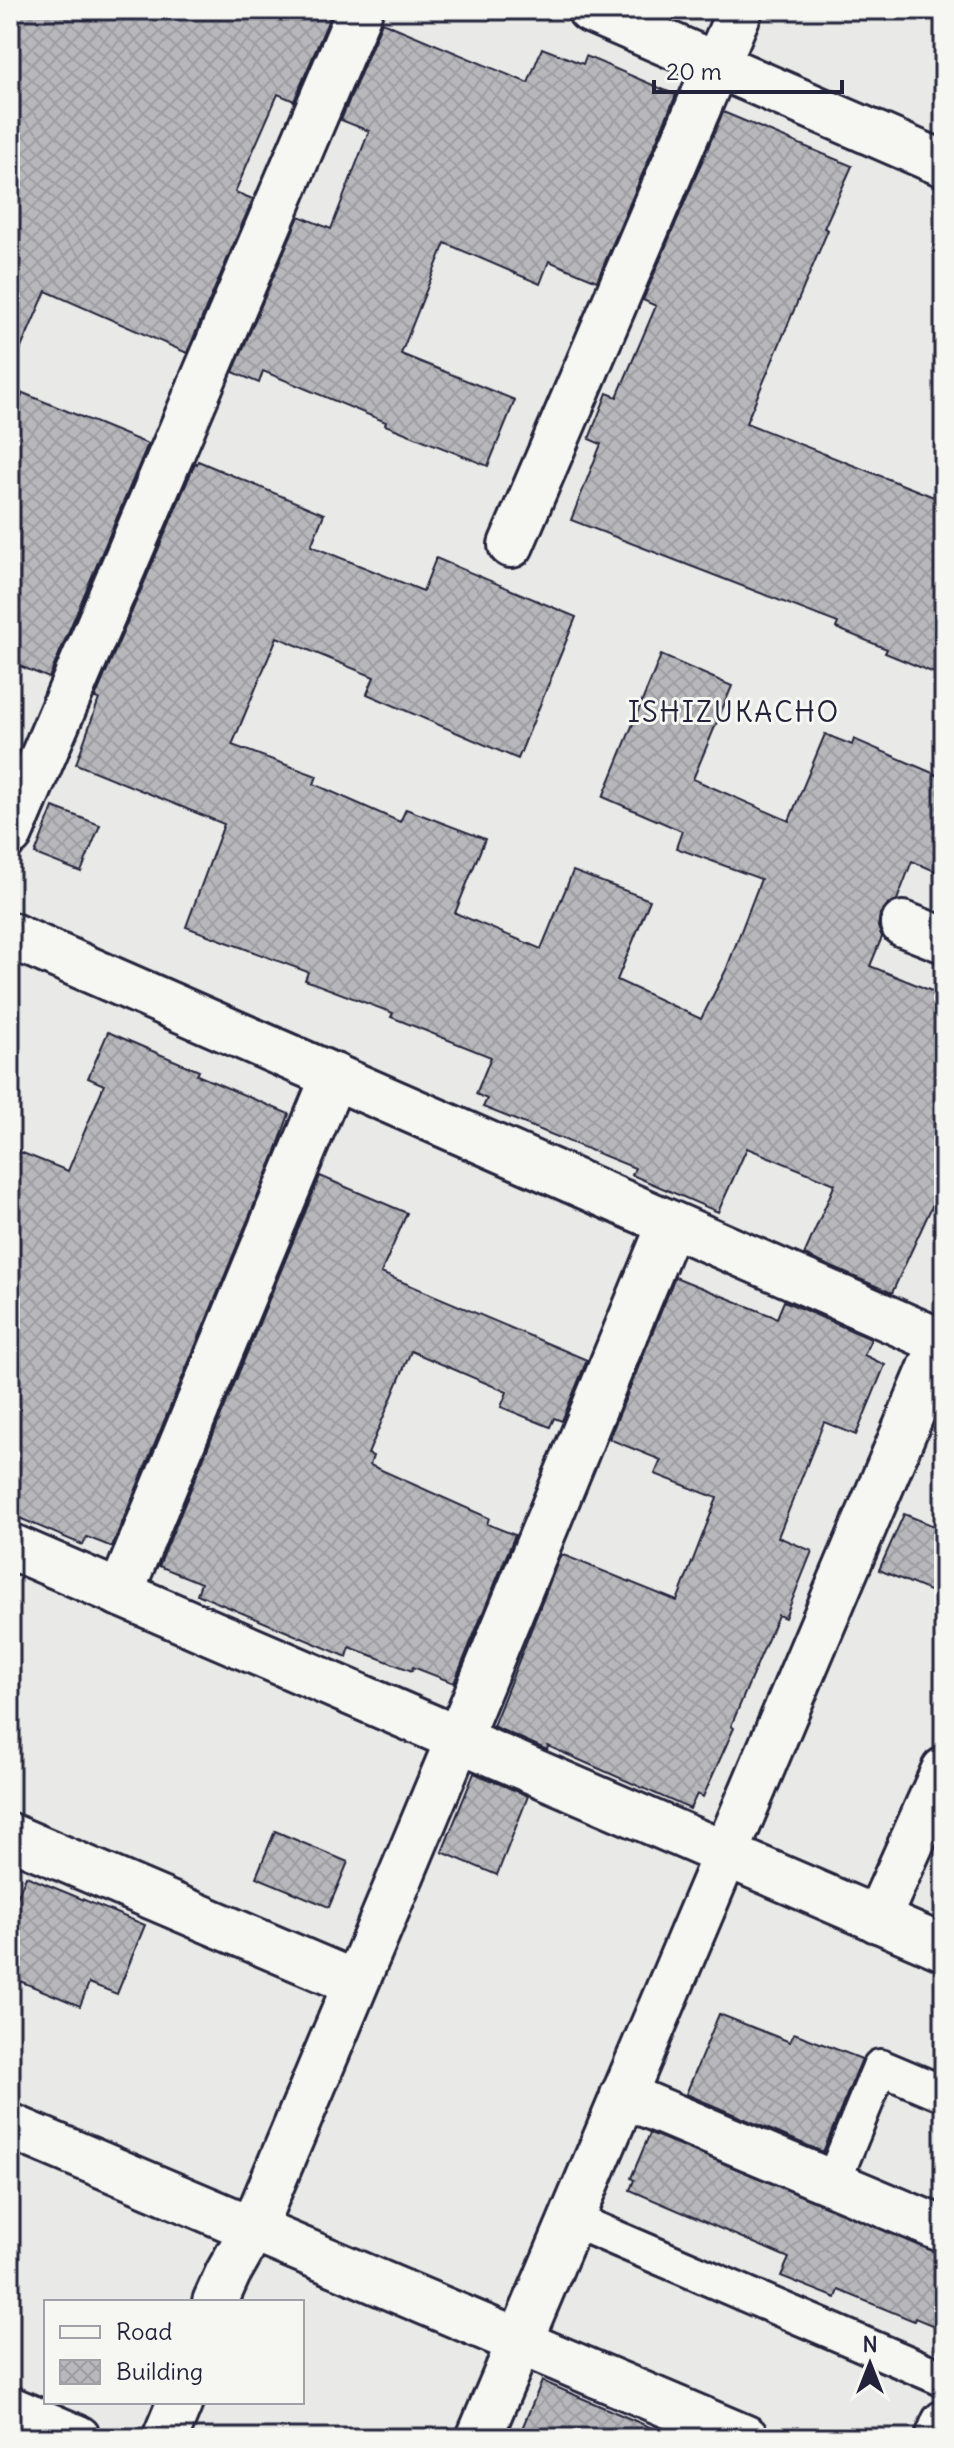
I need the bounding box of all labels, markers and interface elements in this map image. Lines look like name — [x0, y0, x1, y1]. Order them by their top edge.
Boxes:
scale bar — [654, 44, 842, 94]
text: 20 m — [666, 56, 722, 86]
district label: ISHIZUKACHO — [628, 694, 840, 730]
legend — [44, 2300, 304, 2404]
text: Road — [116, 2316, 172, 2346]
north arrow — [830, 2324, 910, 2404]
text: N — [862, 2330, 878, 2358]
text: Building — [116, 2356, 203, 2386]

